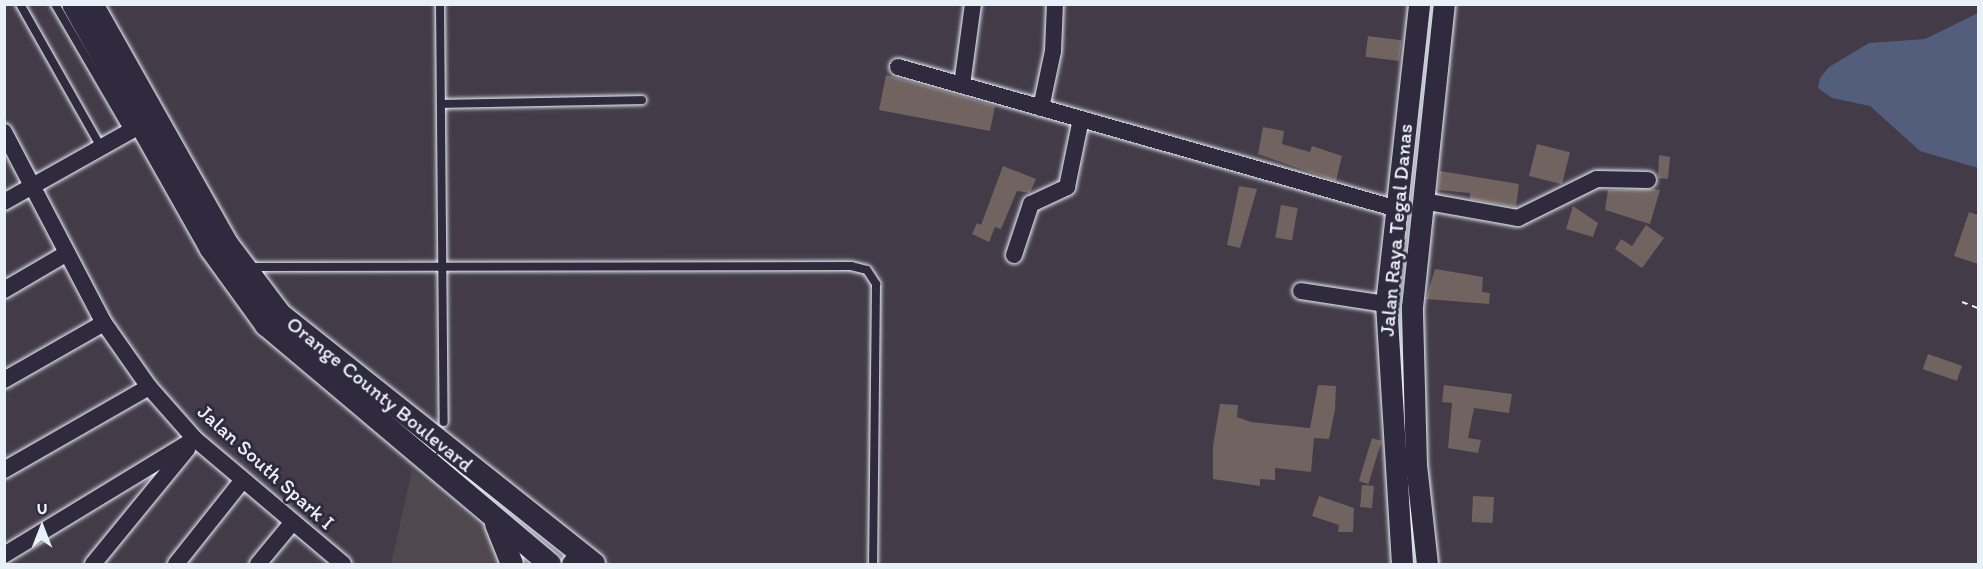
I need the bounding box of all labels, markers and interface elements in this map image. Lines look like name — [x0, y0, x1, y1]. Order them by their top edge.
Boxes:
street label: Jalan Raya Tegal Danas — [1374, 125, 1418, 335]
street label: Orange County Boulevard — [281, 311, 479, 477]
street label: Jalan South Spark I — [192, 399, 340, 535]
north arrow — [12, 497, 72, 557]
text: U — [37, 499, 47, 518]

